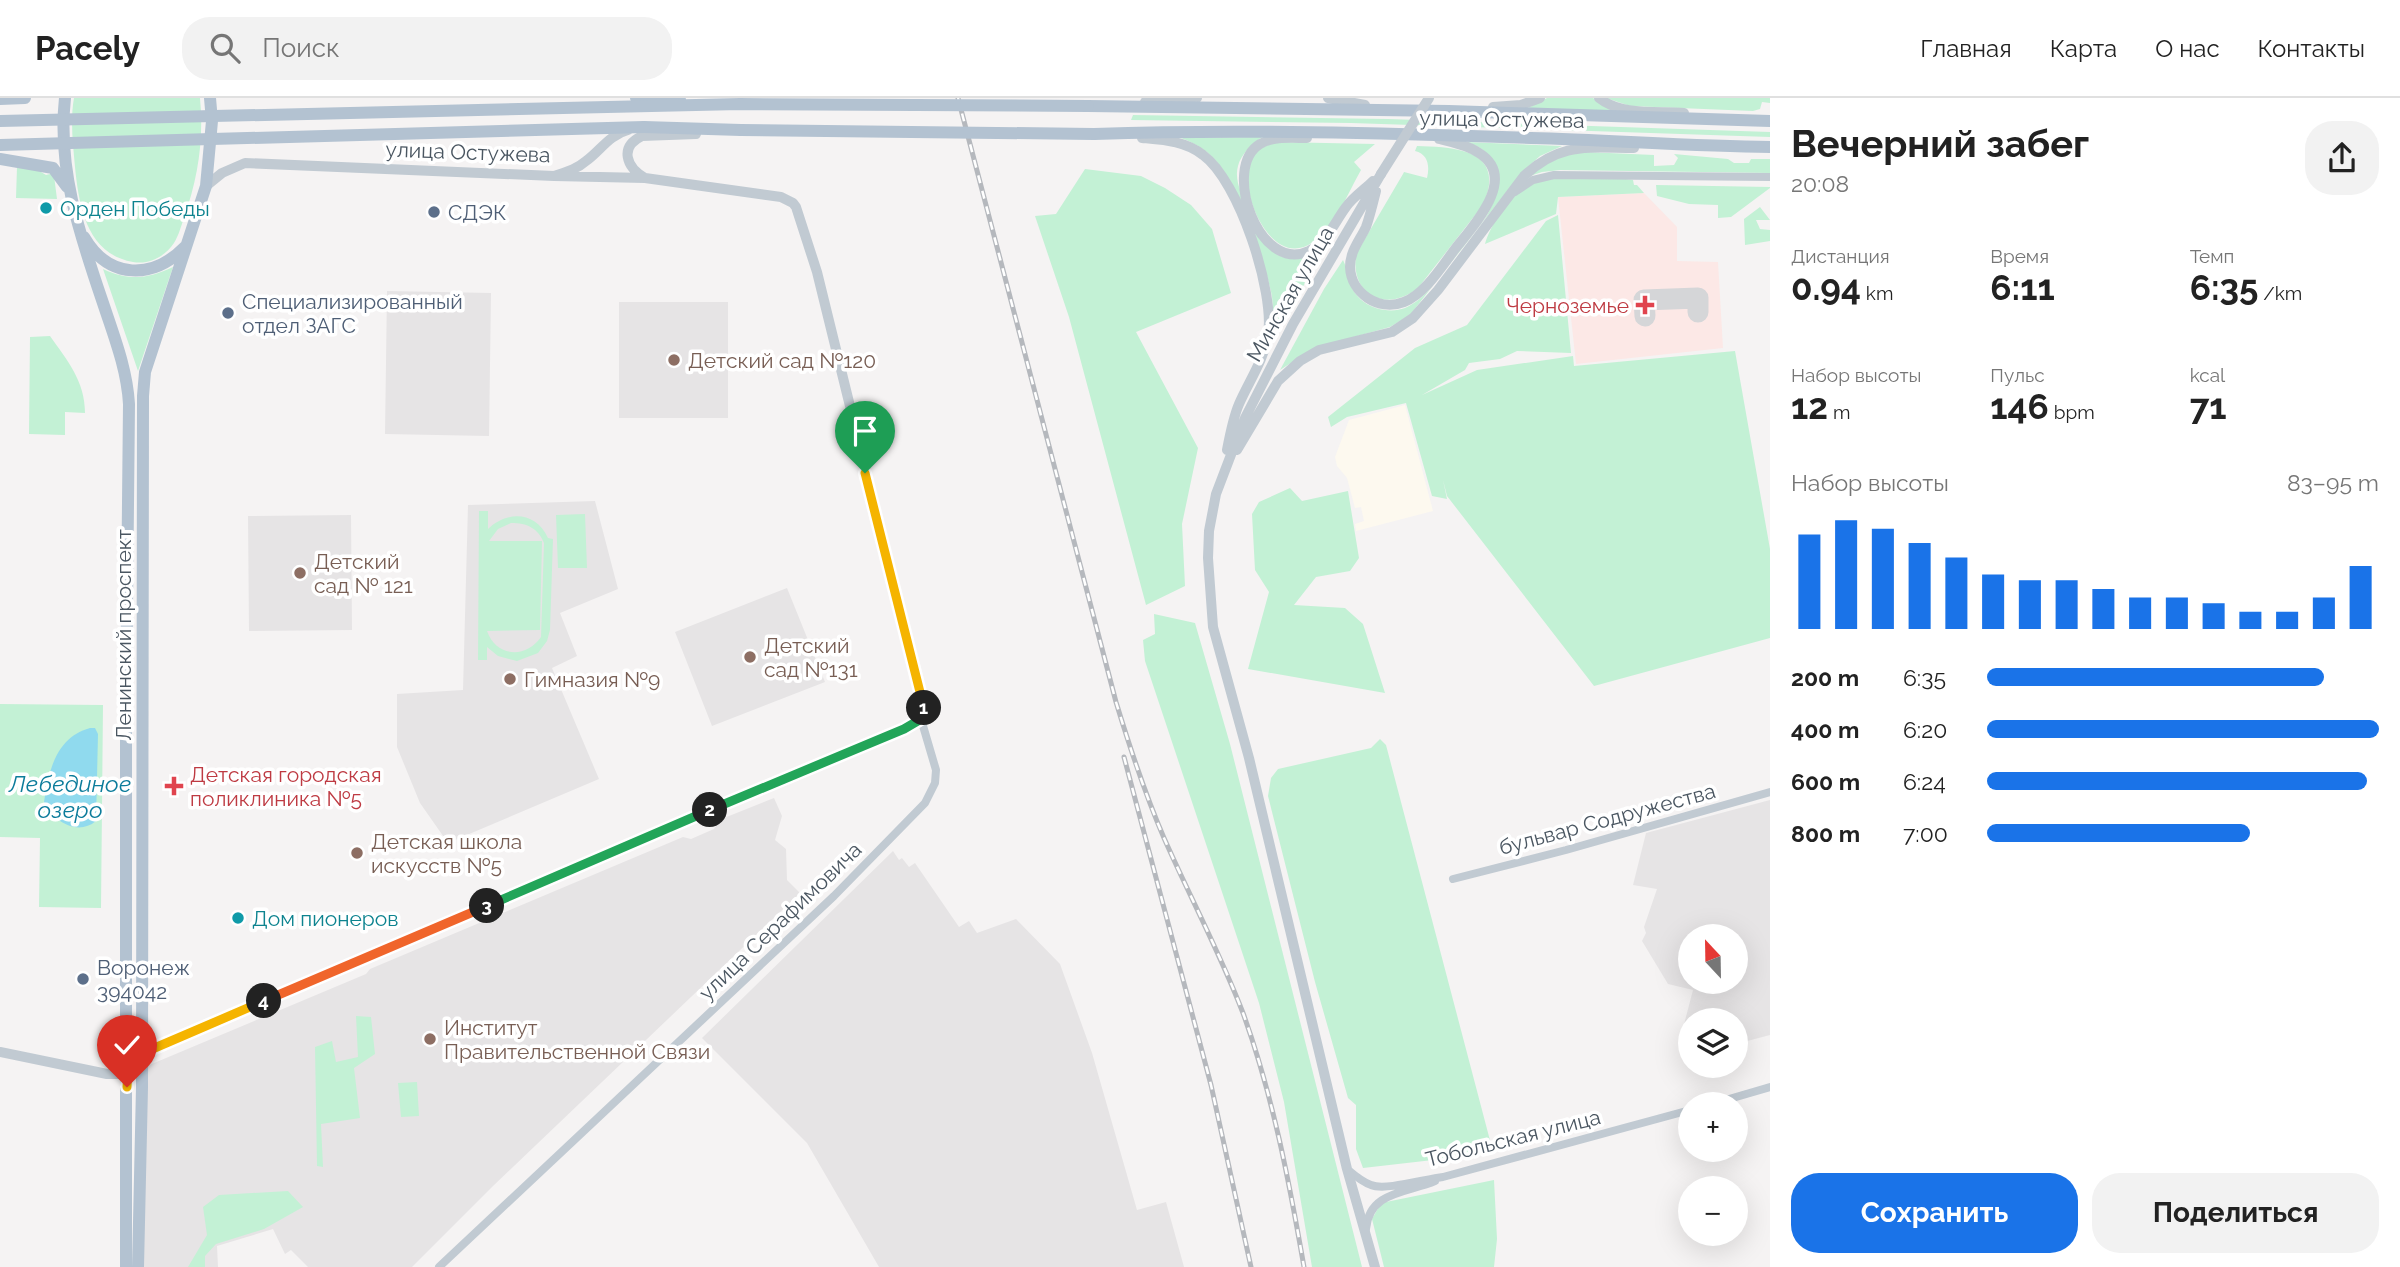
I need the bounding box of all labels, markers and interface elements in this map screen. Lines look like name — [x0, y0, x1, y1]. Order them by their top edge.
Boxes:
search box — [182, 17, 672, 80]
text: Pacely — [35, 29, 140, 68]
icon: search — [206, 29, 244, 67]
text: Поиск — [262, 33, 340, 63]
text: Главная — [1920, 34, 2012, 63]
text: Карта — [2050, 34, 2117, 63]
text: О нас — [2155, 34, 2220, 63]
text: Контакты — [2258, 34, 2365, 63]
street label: улица Остужева — [1419, 105, 1585, 133]
text: Вечерний забег — [1791, 121, 2089, 166]
button: share — [2305, 121, 2379, 195]
street label: улица Остужева — [385, 137, 551, 167]
text: 20:08 — [1791, 170, 1849, 197]
place label: Орден Победы — [60, 196, 210, 221]
marker: Орден Победы — [38, 200, 54, 216]
place label: СДЭК — [448, 200, 506, 225]
marker: СДЭК — [426, 204, 442, 220]
street label: Минская улица — [1241, 222, 1339, 366]
text: Дистанция — [1791, 245, 1890, 267]
text: Время — [1990, 245, 2049, 267]
text: Темп — [2190, 245, 2234, 267]
text: 0.94 — [1791, 267, 1861, 308]
text: 6:11 — [1990, 267, 2055, 308]
text: 6:35 — [2190, 267, 2258, 308]
text: km — [1861, 282, 1893, 304]
text: /km — [2258, 282, 2302, 304]
place label: Специализированный отдел ЗАГС — [242, 289, 463, 338]
place label: Черноземье — [1506, 293, 1629, 318]
marker: Черноземье — [1635, 295, 1655, 315]
marker: Специализированный отдел ЗАГС — [220, 305, 236, 321]
place label: Детский сад №120 — [688, 348, 876, 373]
marker: Детский сад №120 — [666, 352, 682, 368]
text: Набор высоты — [1791, 364, 1921, 386]
text: Пульс — [1990, 364, 2045, 386]
text: kcal — [2190, 364, 2225, 386]
text: 12 — [1791, 386, 1828, 427]
text: 146 — [1990, 386, 2049, 427]
text: 71 — [2190, 386, 2227, 427]
pin — [835, 401, 895, 473]
text: m — [1828, 401, 1850, 423]
text: bpm — [2049, 401, 2095, 423]
icon: arrive — [846, 412, 884, 450]
text: Набор высоты — [1791, 469, 1949, 496]
text: 83–95 m — [2287, 469, 2379, 496]
street label: Ленинский проспект — [111, 529, 136, 741]
place label: Детский сад № 121 — [314, 549, 413, 598]
marker: Детский сад № 121 — [292, 565, 308, 581]
place label: Детский сад №131 — [764, 633, 858, 682]
marker: Детский сад №131 — [742, 649, 758, 665]
text: 200 m — [1791, 664, 1859, 691]
text: 6:35 — [1903, 664, 1946, 691]
place label: Гимназия №9 — [524, 667, 660, 692]
marker: Гимназия №9 — [502, 671, 518, 687]
pin: 1 — [906, 690, 942, 726]
text: 1 — [919, 696, 928, 718]
text: 400 m — [1791, 716, 1859, 743]
text: 6:20 — [1903, 716, 1947, 743]
place label: Детская городская поликлиника №5 — [190, 762, 382, 811]
text: 600 m — [1791, 768, 1860, 795]
text: 6:24 — [1903, 768, 1946, 795]
water label: Лебединое озеро — [8, 770, 131, 823]
marker: Детская городская поликлиника №5 — [164, 776, 184, 796]
street label: бульвар Содружества — [1496, 778, 1718, 860]
pin: 2 — [692, 792, 728, 828]
text: 2 — [704, 798, 715, 820]
text: 800 m — [1791, 820, 1860, 847]
text: 7:00 — [1903, 820, 1948, 847]
place label: Детская школа искусств №5 — [371, 829, 522, 878]
street label: улица Серафимовича — [694, 837, 866, 1005]
marker: Детская школа искусств №5 — [349, 845, 365, 861]
pin: 3 — [470, 888, 504, 924]
text: 3 — [481, 894, 492, 916]
place label: Дом пионеров — [252, 906, 398, 931]
marker: Дом пионеров — [230, 910, 246, 926]
north arrow — [1678, 924, 1748, 994]
map controls — [1678, 924, 1748, 1246]
place label: Воронеж 394042 — [97, 955, 190, 1004]
marker: Воронеж 394042 — [75, 971, 91, 987]
pin: 4 — [246, 984, 282, 1018]
text: 4 — [258, 989, 269, 1011]
button: layers — [1678, 1008, 1748, 1078]
pin — [97, 1015, 157, 1087]
place label: Институт Правительственной Связи — [444, 1015, 710, 1064]
icon: check — [108, 1026, 146, 1064]
marker: Институт Правительственной Связи — [422, 1031, 438, 1047]
button: + — [1678, 1092, 1748, 1162]
street label: Тобольская улица — [1423, 1104, 1603, 1172]
button: Сохранить — [1791, 1173, 2078, 1253]
button: Поделиться — [2092, 1173, 2379, 1253]
button: − — [1678, 1176, 1748, 1246]

